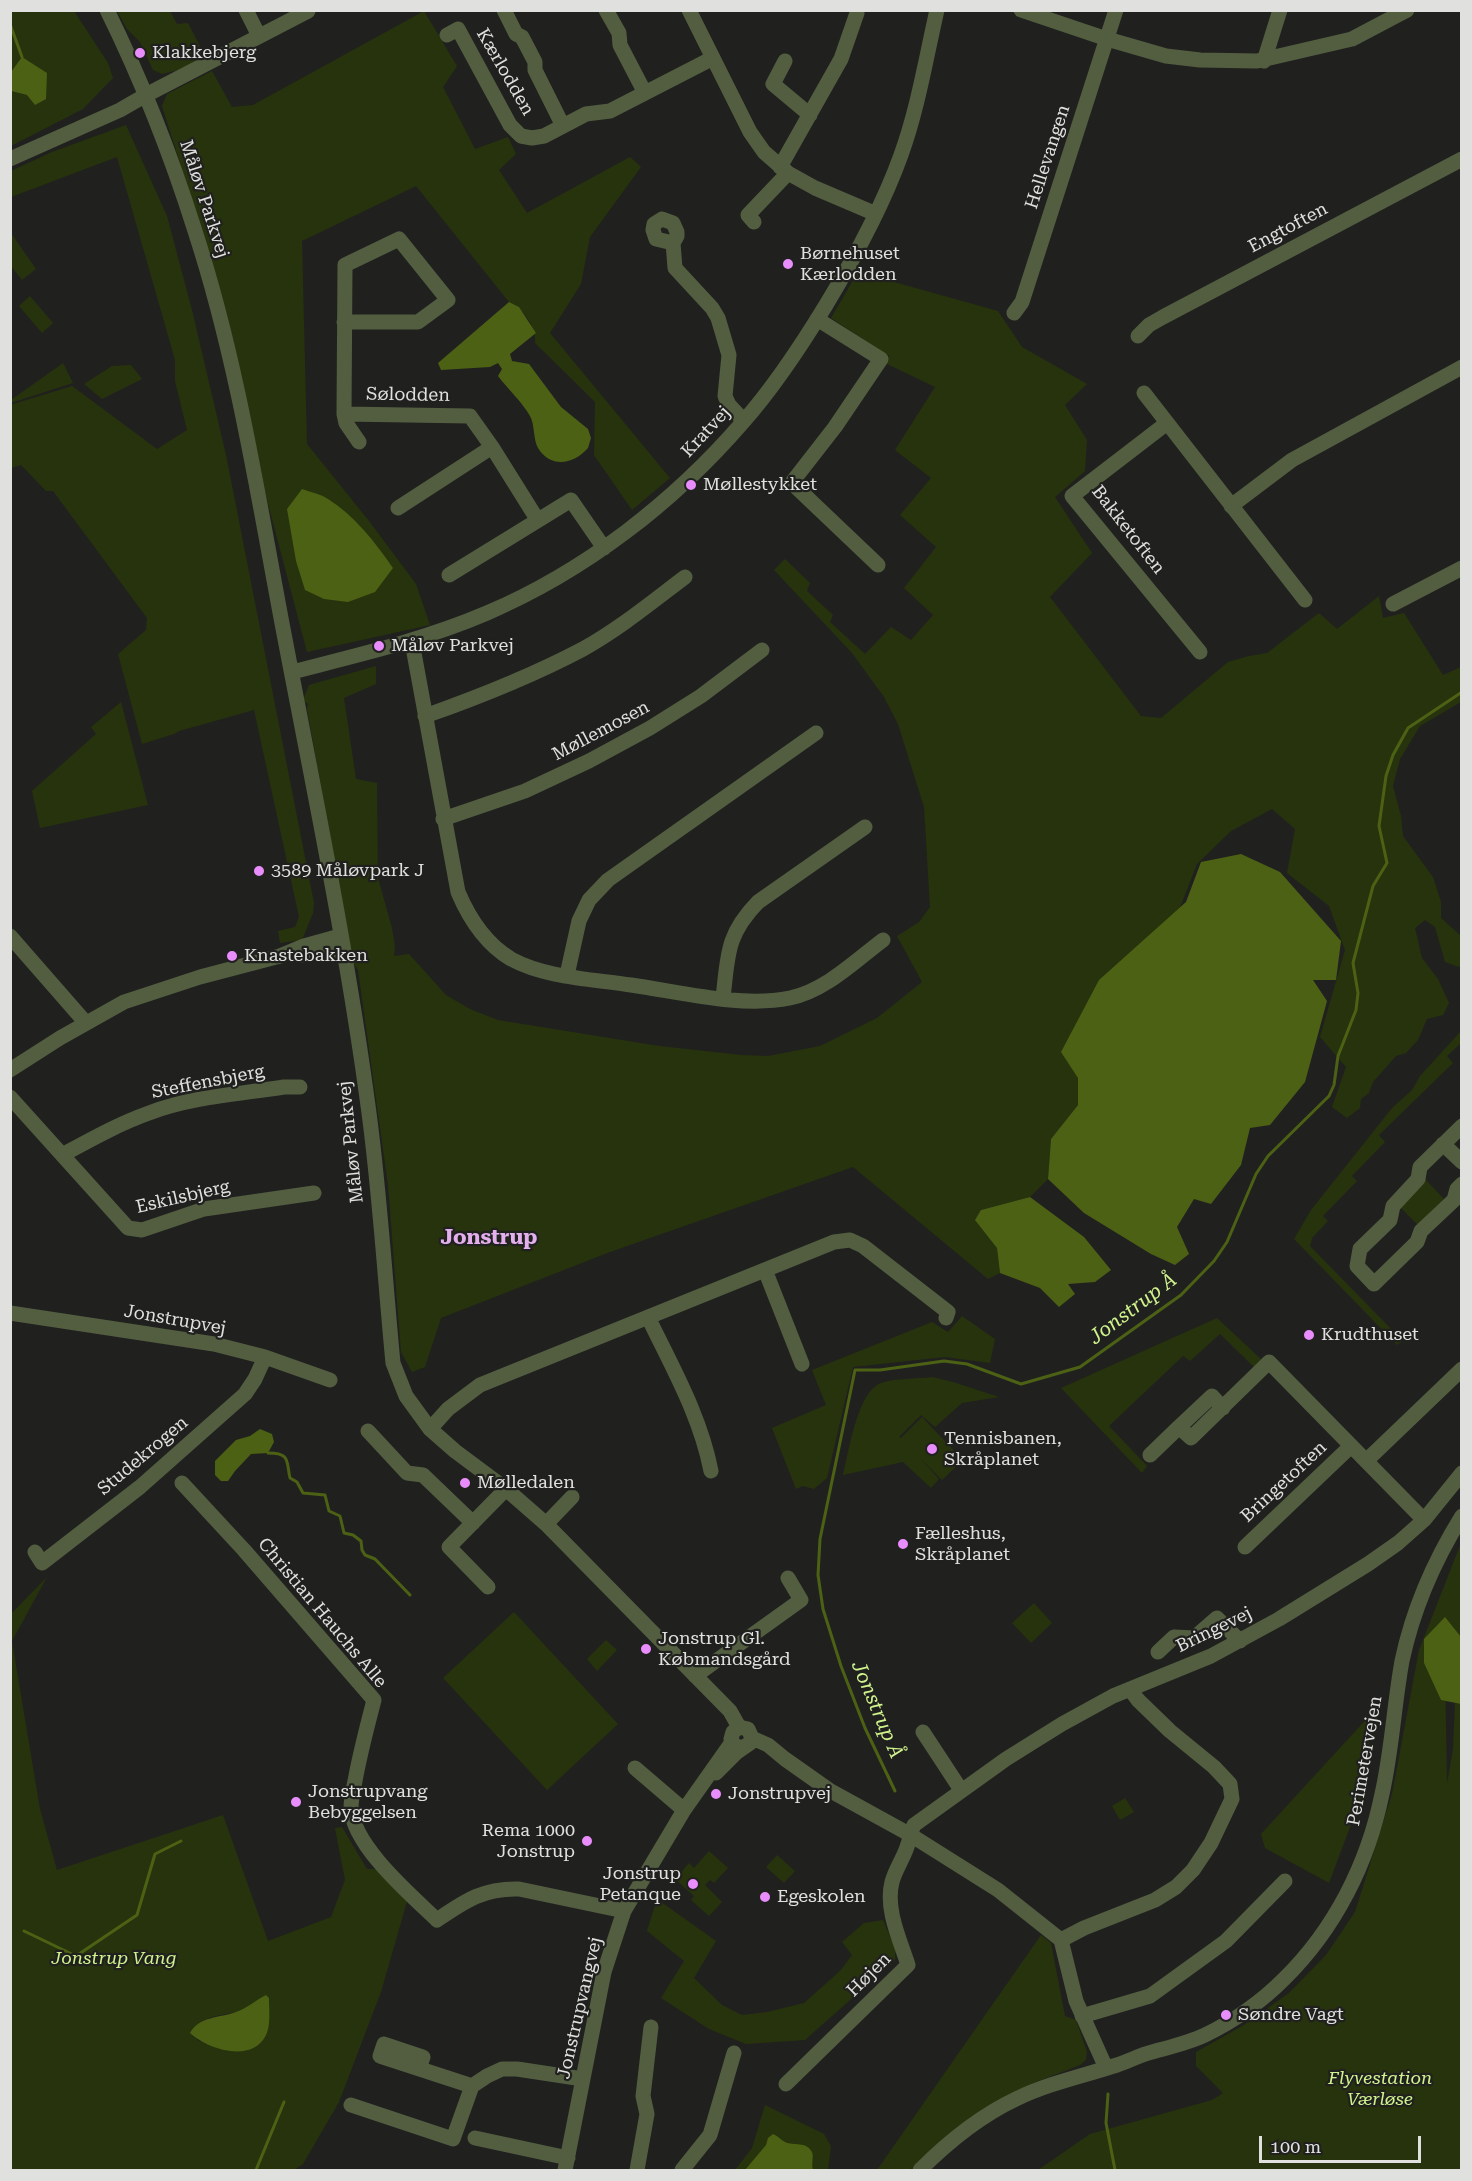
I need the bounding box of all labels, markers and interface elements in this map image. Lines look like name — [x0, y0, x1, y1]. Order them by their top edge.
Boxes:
street label: Kærlodden — [472, 25, 538, 119]
place label: Klakkebjerg — [152, 42, 256, 64]
marker: Klakkebjerg — [133, 46, 147, 60]
street label: Hellevangen — [1021, 102, 1075, 212]
street label: Måløv Parkvej — [175, 137, 233, 261]
street label: Engtoften — [1245, 198, 1331, 258]
place label: Børnehuset Kærlodden — [800, 243, 900, 286]
marker: Børnehuset Kærlodden — [781, 257, 795, 271]
street label: Sølodden — [366, 383, 450, 407]
street label: Kratvej — [677, 402, 735, 462]
place label: Møllestykket — [703, 474, 817, 496]
marker: Møllestykket — [684, 478, 698, 492]
street label: Bakketoften — [1087, 481, 1169, 579]
place label: Måløv Parkvej — [391, 635, 514, 657]
marker: Måløv Parkvej — [372, 639, 386, 653]
street label: Møllemosen — [549, 696, 653, 766]
place label: 3589 Måløvpark J — [271, 860, 424, 882]
marker: 3589 Måløvpark J — [252, 864, 266, 878]
place label: Knastebakken — [244, 945, 368, 967]
marker: Knastebakken — [225, 949, 239, 963]
street label: Steffensbjerg — [150, 1060, 266, 1104]
street label: Måløv Parkvej — [334, 1080, 368, 1204]
street label: Eskilsbjerg — [134, 1176, 232, 1218]
district label: Jonstrup — [441, 1225, 537, 1251]
water label: Jonstrup Å — [1084, 1268, 1182, 1350]
street label: Jonstrupvej — [122, 1300, 228, 1340]
place label: Krudthuset — [1321, 1324, 1419, 1346]
marker: Krudthuset — [1302, 1328, 1316, 1342]
street label: Studekrogen — [93, 1412, 193, 1500]
place label: Tennisbanen, Skråplanet — [944, 1428, 1062, 1470]
street label: Bringetoften — [1237, 1437, 1331, 1527]
marker: Tennisbanen, Skråplanet — [925, 1442, 939, 1456]
place label: Mølledalen — [477, 1472, 575, 1494]
marker: Mølledalen — [458, 1476, 472, 1490]
place label: Fælleshus, Skråplanet — [915, 1523, 1010, 1565]
street label: Christian Hauchs Alle — [253, 1534, 391, 1692]
marker: Fælleshus, Skråplanet — [896, 1537, 910, 1551]
street label: Bringevej — [1173, 1602, 1255, 1658]
place label: Jonstrup Gl. Købmandsgård — [658, 1628, 790, 1670]
marker: Jonstrup Gl. Købmandsgård — [639, 1642, 653, 1656]
water label: Jonstrup Å — [846, 1658, 908, 1762]
street label: Perimetervejen — [1343, 1694, 1387, 1828]
place label: Jonstrupvang Bebyggelsen — [308, 1781, 428, 1824]
place label: Jonstrupvej — [728, 1783, 831, 1805]
marker: Jonstrupvej — [709, 1787, 723, 1801]
marker: Jonstrupvang Bebyggelsen — [289, 1795, 303, 1809]
place label: Rema 1000 Jonstrup — [482, 1820, 575, 1862]
marker: Rema 1000 Jonstrup — [580, 1834, 594, 1848]
place label: Jonstrup Petanque — [599, 1863, 681, 1906]
marker: Jonstrup Petanque — [686, 1877, 700, 1891]
place label: Egeskolen — [777, 1886, 866, 1908]
marker: Egeskolen — [758, 1890, 772, 1904]
street label: Jonstrupvangvej — [553, 1935, 607, 2081]
park label: Jonstrup Vang — [51, 1948, 177, 1970]
street label: Højen — [842, 1948, 896, 2002]
place label: Søndre Vagt — [1238, 2004, 1344, 2026]
marker: Søndre Vagt — [1219, 2008, 1233, 2022]
park label: Flyvestation Værløse — [1328, 2068, 1432, 2110]
scale bar — [1262, 2124, 1424, 2162]
text: 100 m — [1270, 2136, 1321, 2157]

